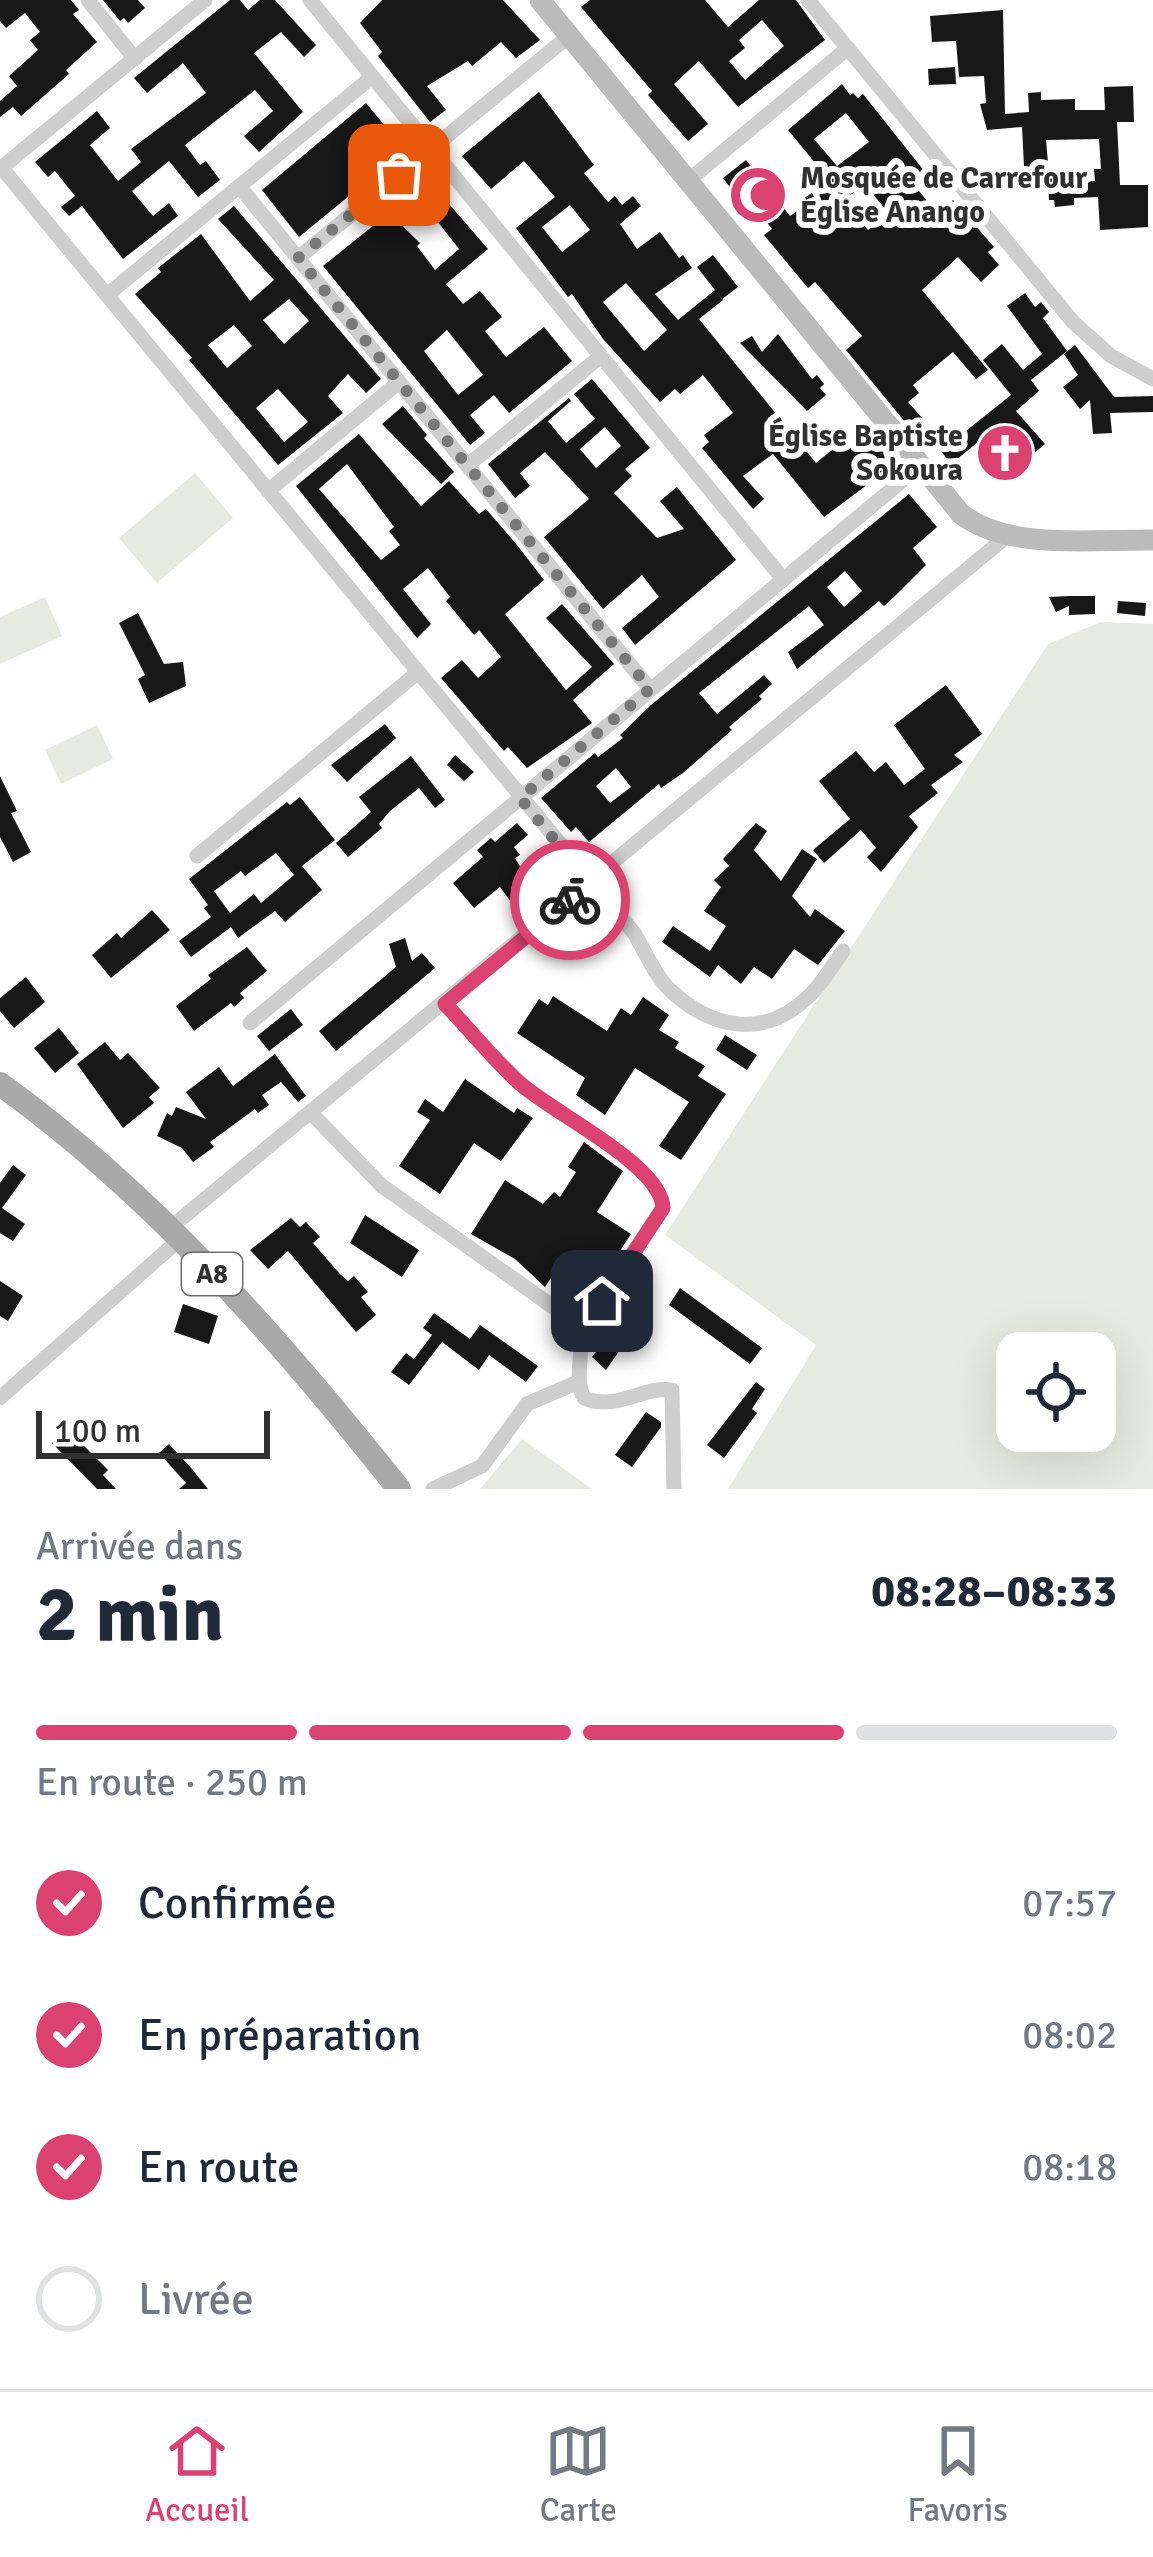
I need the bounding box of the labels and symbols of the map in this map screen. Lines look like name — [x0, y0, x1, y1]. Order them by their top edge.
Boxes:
pin — [348, 124, 450, 226]
place label: Mosquée de Carrefour Église Anango — [800, 160, 1087, 231]
mosque icon: Mosquée de Carrefour Église Anango — [727, 164, 789, 226]
place label: Église Baptiste Sokoura — [768, 417, 963, 489]
church icon: Église Baptiste Sokoura — [974, 422, 1036, 484]
courier — [510, 840, 630, 960]
pin — [551, 1250, 653, 1352]
road number: A8 — [182, 1253, 242, 1295]
scale bar — [36, 1405, 270, 1458]

